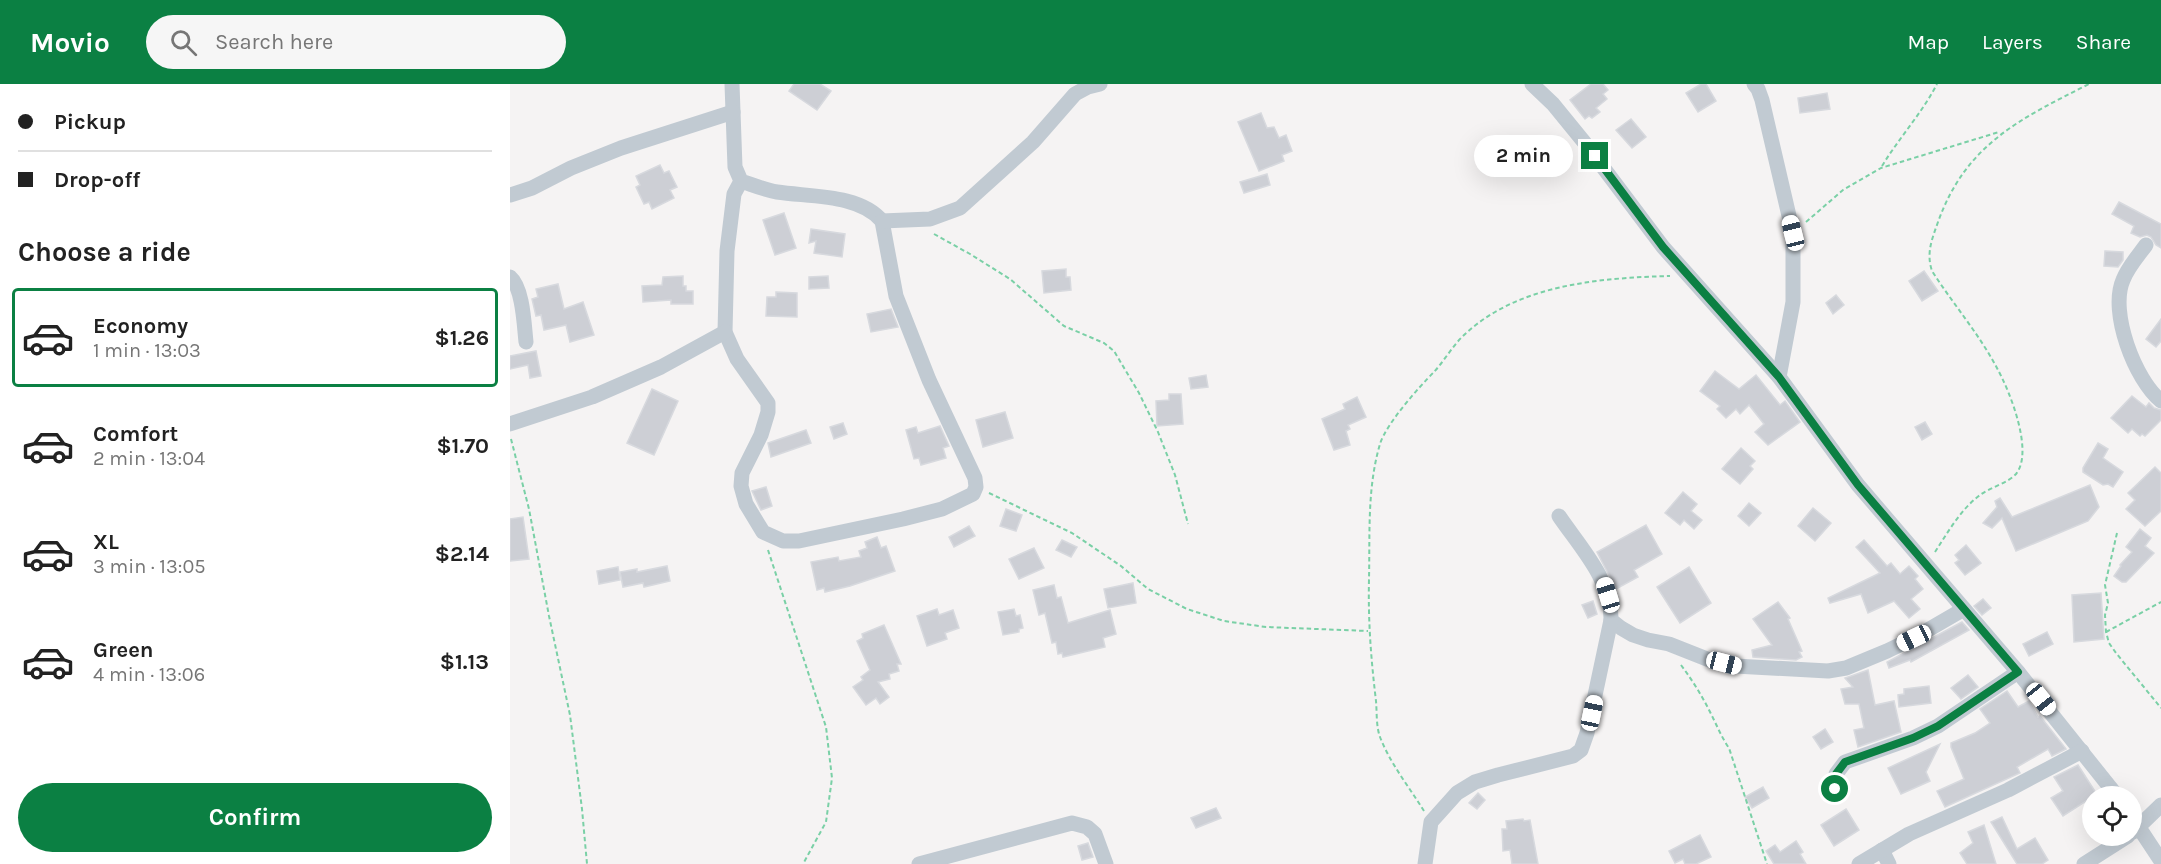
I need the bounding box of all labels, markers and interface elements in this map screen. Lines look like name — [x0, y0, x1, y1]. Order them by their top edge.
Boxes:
search box — [146, 15, 566, 69]
text: Movio — [30, 26, 110, 59]
icon: search — [167, 26, 200, 59]
text: Search here — [215, 29, 333, 55]
text: Map — [1907, 30, 1949, 54]
text: Layers — [1982, 30, 2043, 54]
text: Share — [2076, 30, 2131, 54]
text: Pickup — [54, 109, 126, 135]
callout: 2 min — [1475, 135, 1574, 177]
route end — [1581, 142, 1608, 169]
text: 2 min — [1496, 144, 1551, 167]
text: Drop-off — [54, 167, 140, 193]
car — [1780, 213, 1806, 253]
text: Choose a ride — [18, 236, 191, 268]
icon: car — [21, 311, 75, 365]
text: Economy — [93, 313, 188, 339]
text: $1.26 — [435, 325, 489, 351]
text: 1 min · 13:03 — [93, 339, 201, 362]
icon: car — [21, 419, 75, 473]
text: Comfort — [93, 421, 178, 447]
text: $1.70 — [436, 433, 489, 459]
text: 2 min · 13:04 — [93, 447, 205, 470]
icon: car — [21, 527, 75, 581]
text: XL — [93, 529, 119, 555]
text: $2.14 — [435, 541, 489, 567]
text: 3 min · 13:05 — [93, 555, 206, 578]
car — [1594, 575, 1622, 615]
car — [1894, 622, 1934, 654]
icon: car — [21, 635, 75, 689]
text: Green — [93, 637, 154, 663]
text: $1.13 — [440, 649, 489, 675]
car — [1704, 650, 1744, 676]
text: 4 min · 13:06 — [93, 663, 205, 686]
car — [2023, 679, 2059, 719]
car — [1579, 694, 1605, 732]
route start — [1821, 775, 1848, 802]
button: Confirm — [18, 783, 492, 852]
map controls — [2082, 786, 2142, 846]
button: locate — [2082, 786, 2142, 846]

